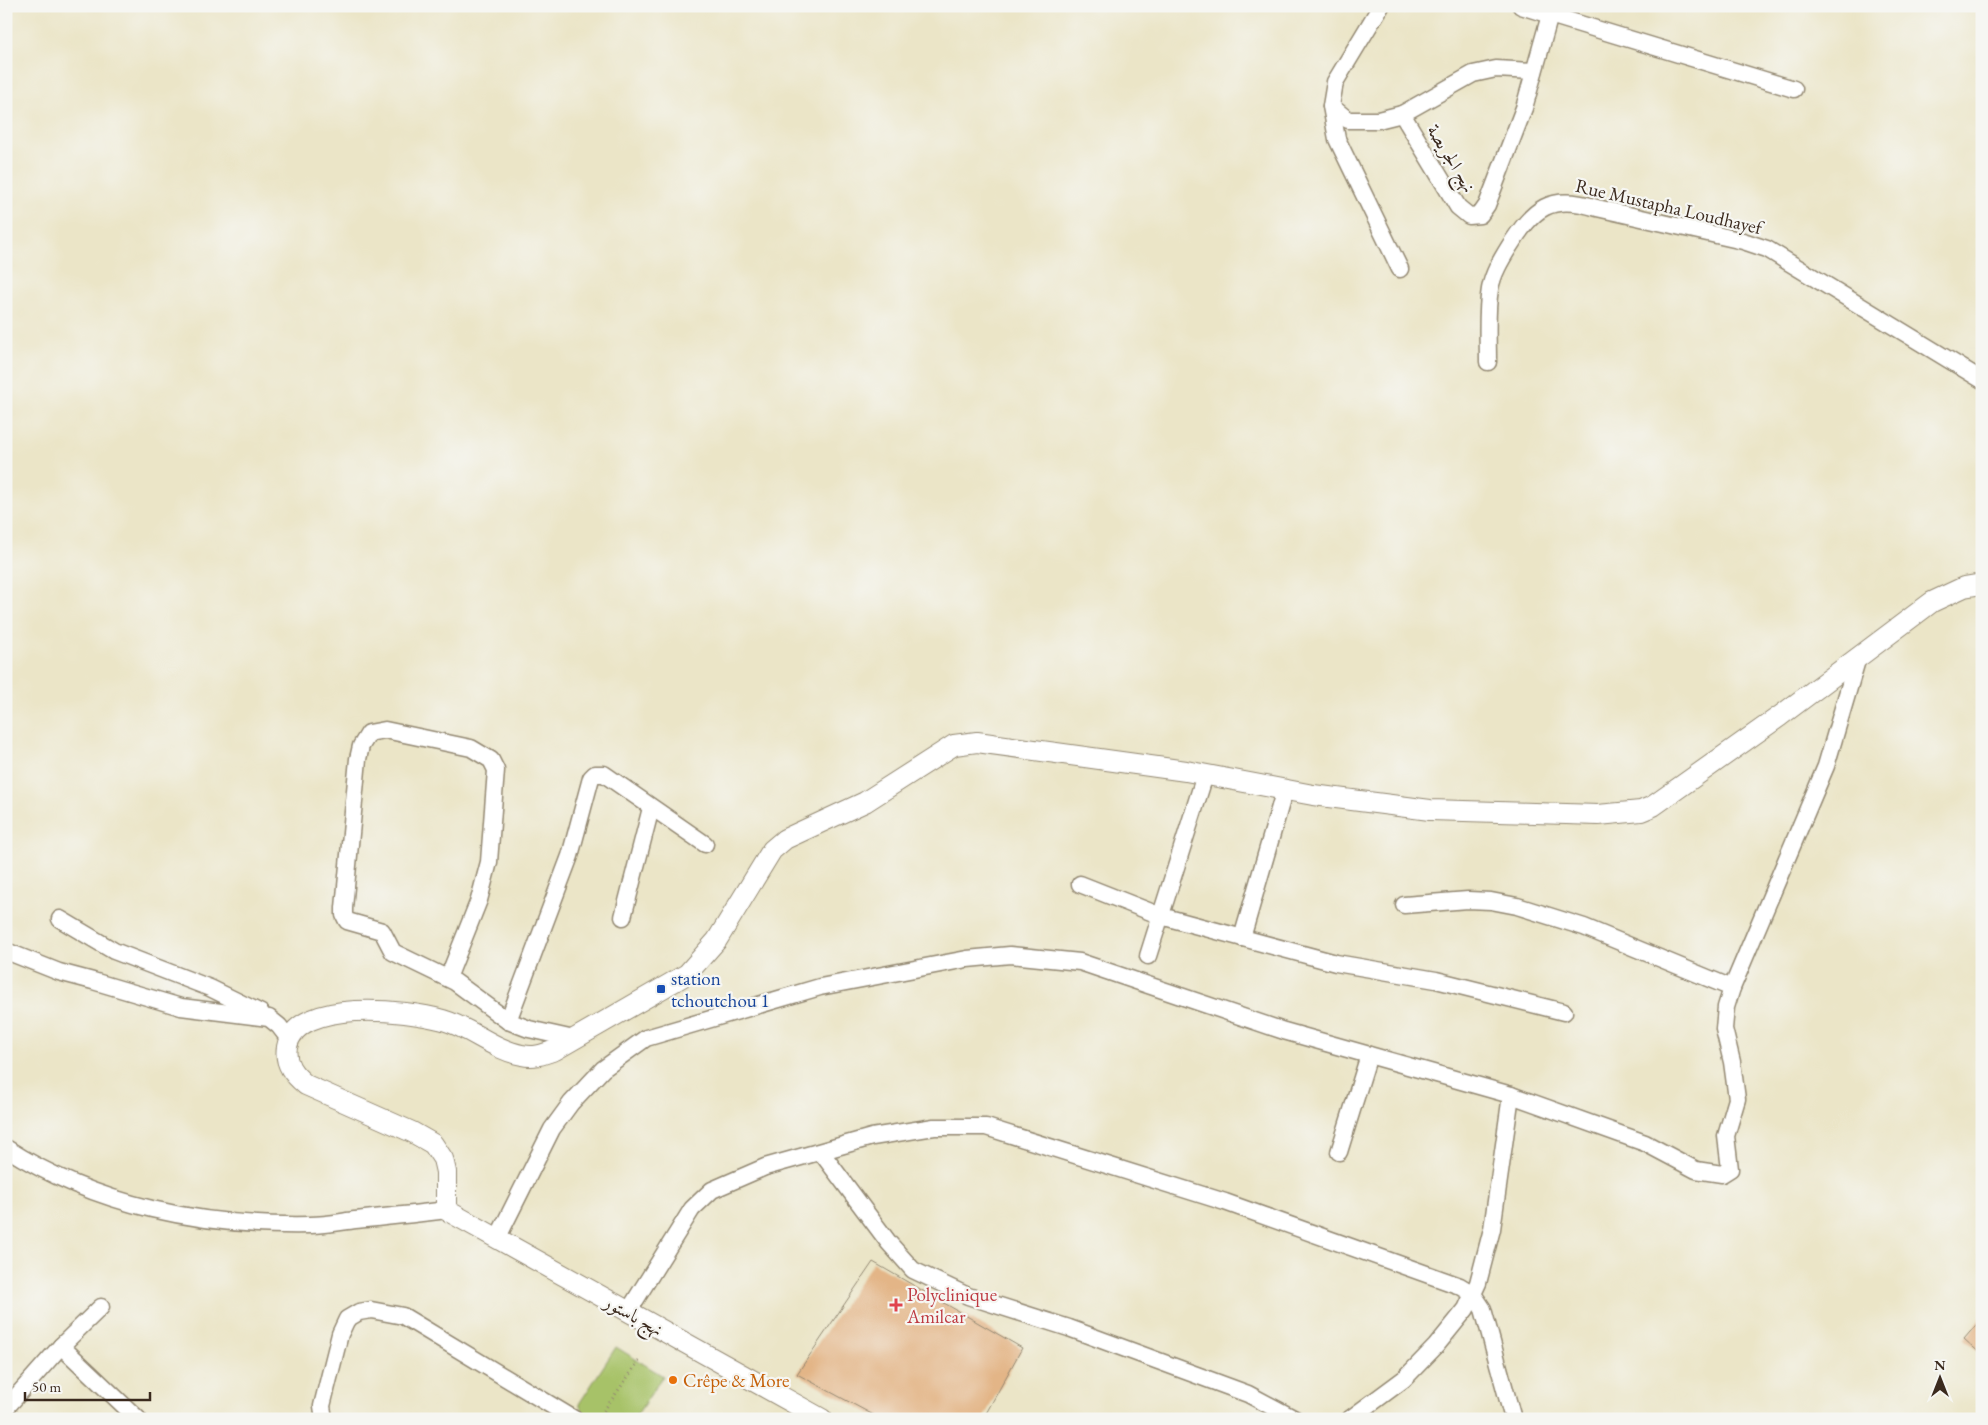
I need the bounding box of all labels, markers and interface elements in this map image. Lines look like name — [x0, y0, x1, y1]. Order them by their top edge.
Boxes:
street label: نهج الجريصة — [1417, 119, 1482, 200]
street label: Rue Mustapha Loudhayef — [1573, 173, 1767, 241]
place label: station tchoutchou 1 — [671, 966, 770, 1013]
marker: station tchoutchou 1 — [655, 983, 667, 995]
place label: Polyclinique Amilcar — [906, 1282, 997, 1329]
street label: نهج باستور — [596, 1288, 668, 1346]
marker: Polyclinique Amilcar — [889, 1298, 903, 1312]
north arrow — [1916, 1352, 1966, 1402]
text: N — [1934, 1356, 1946, 1374]
place label: Crêpe & More — [683, 1368, 789, 1393]
scale bar — [25, 1370, 150, 1402]
marker: Crêpe & More — [667, 1374, 679, 1386]
text: 50 m — [32, 1377, 61, 1396]

